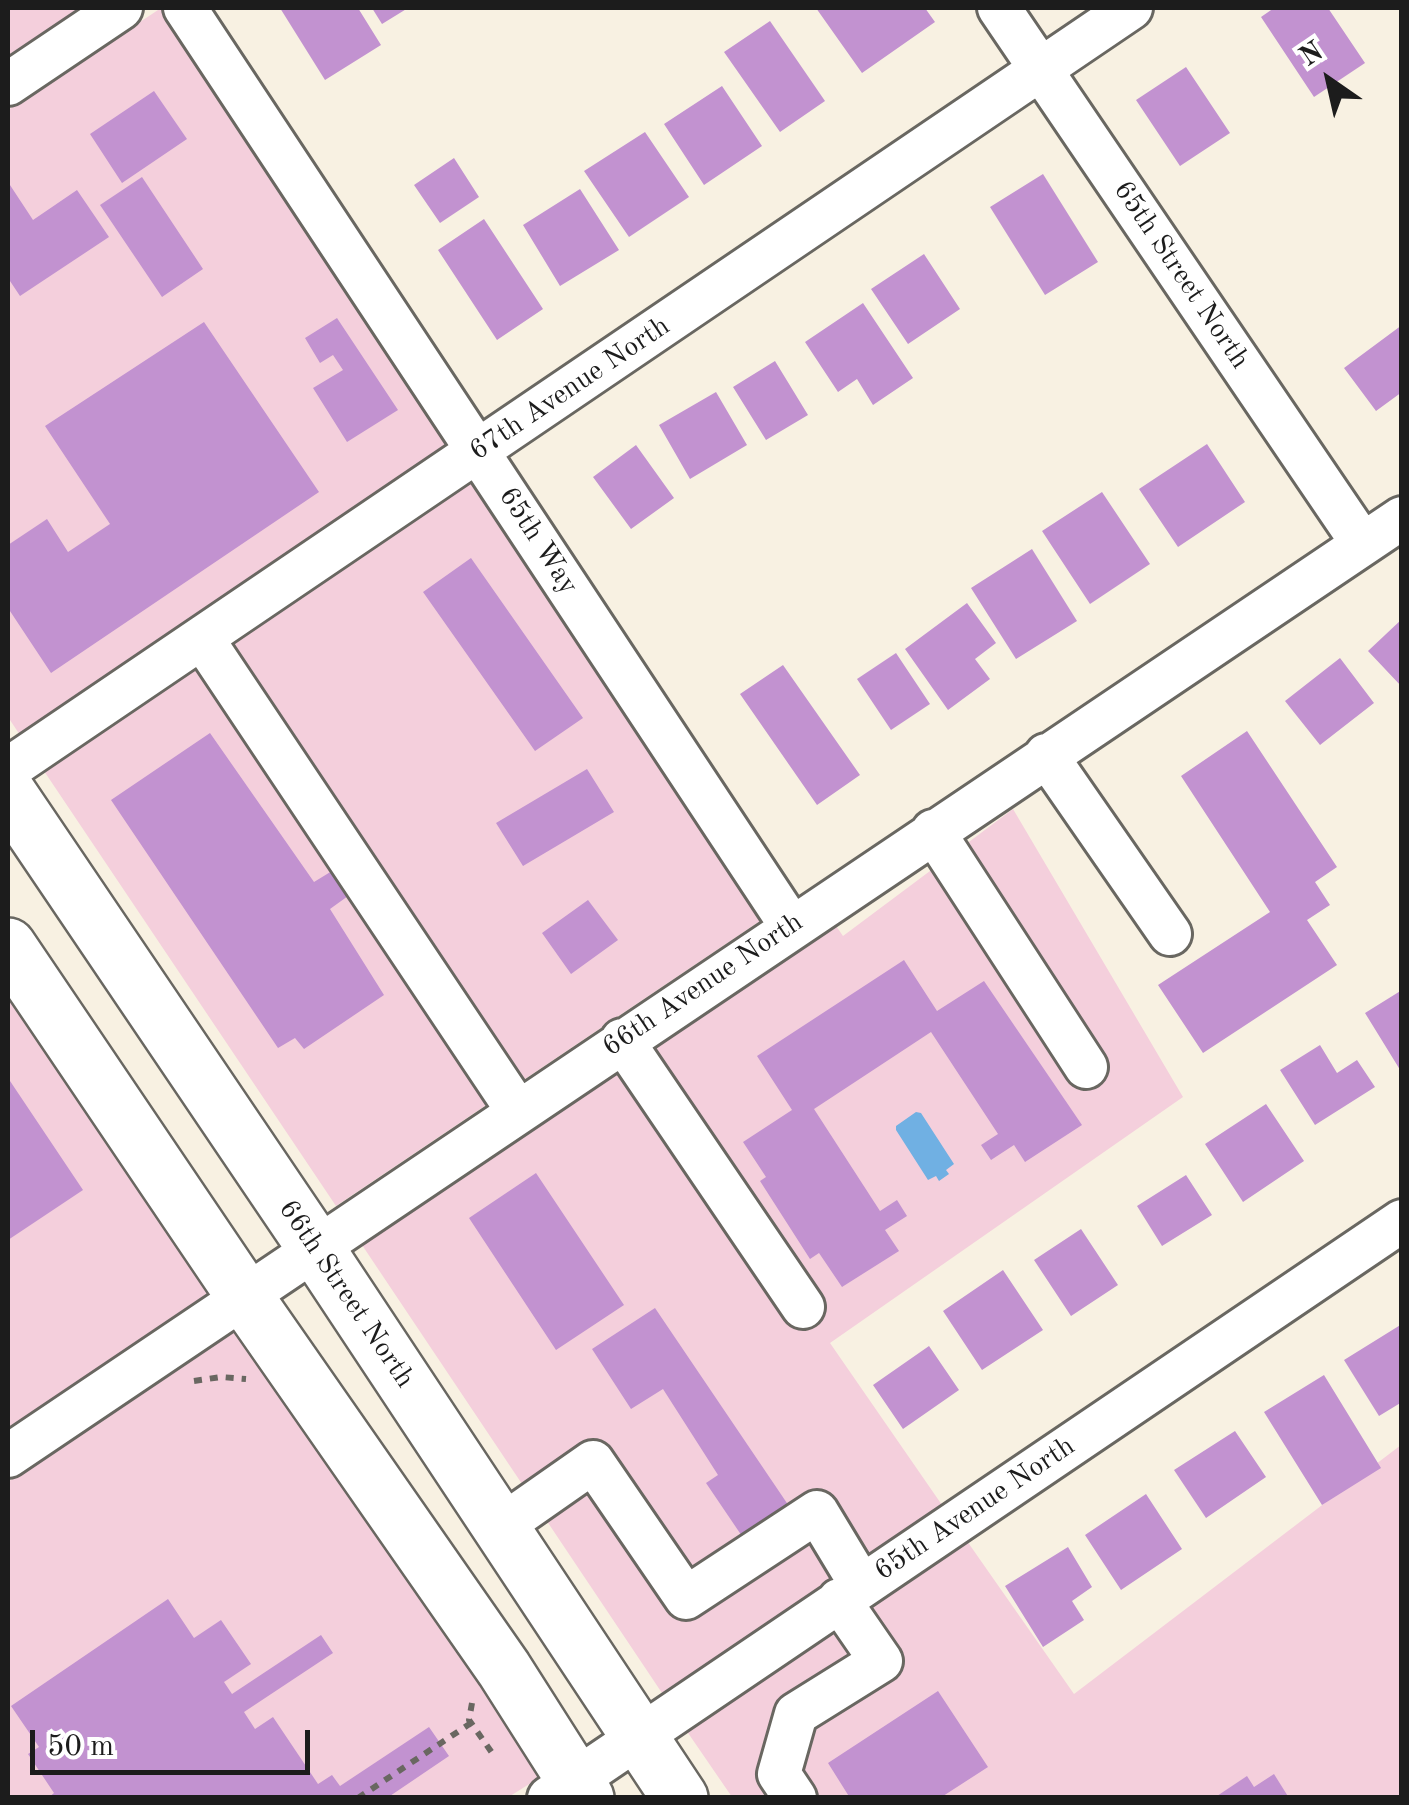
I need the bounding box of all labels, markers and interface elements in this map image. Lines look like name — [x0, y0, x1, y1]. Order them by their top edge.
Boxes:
north arrow — [1279, 30, 1379, 130]
text: N — [1296, 38, 1329, 73]
street label: 65th Street North — [1106, 175, 1256, 375]
street label: 67th Avenue North — [464, 310, 676, 468]
street label: 65th Way — [491, 481, 585, 601]
street label: 66th Avenue North — [597, 906, 809, 1064]
street label: 66th Street North — [271, 1194, 421, 1394]
street label: 65th Avenue North — [869, 1430, 1081, 1588]
scale bar — [35, 1710, 315, 1772]
text: 50 m — [47, 1732, 114, 1762]

